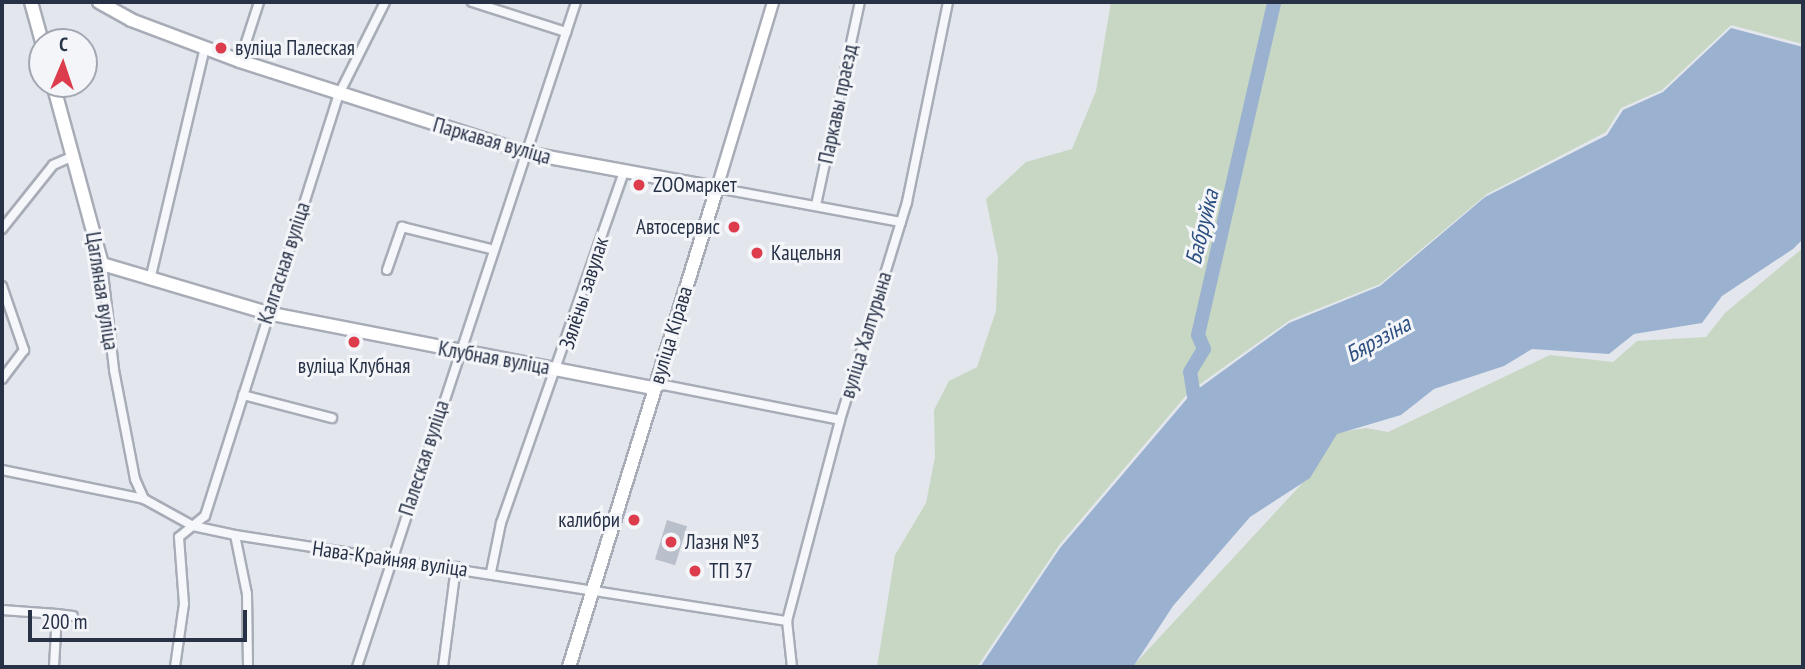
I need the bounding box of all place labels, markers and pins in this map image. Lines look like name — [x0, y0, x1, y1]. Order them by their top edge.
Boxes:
place label: вуліца Палеская — [235, 35, 355, 61]
marker: вуліца Палеская — [213, 40, 229, 56]
place label: ZOOмаркет — [653, 172, 737, 198]
marker: ZOOмаркет — [631, 177, 647, 193]
place label: Автосервис — [636, 214, 720, 240]
marker: Автосервис — [726, 219, 742, 235]
place label: Кацельня — [771, 240, 841, 266]
marker: Кацельня — [749, 245, 765, 261]
marker: вуліца Клубная — [346, 334, 362, 350]
place label: вуліца Клубная — [298, 353, 410, 379]
place label: калибри — [558, 507, 620, 533]
marker: калибри — [626, 512, 642, 528]
place label: Лазня №3 — [685, 529, 760, 555]
marker: Лазня №3 — [663, 534, 679, 550]
place label: ТП 37 — [709, 558, 753, 584]
marker: ТП 37 — [687, 563, 703, 579]

